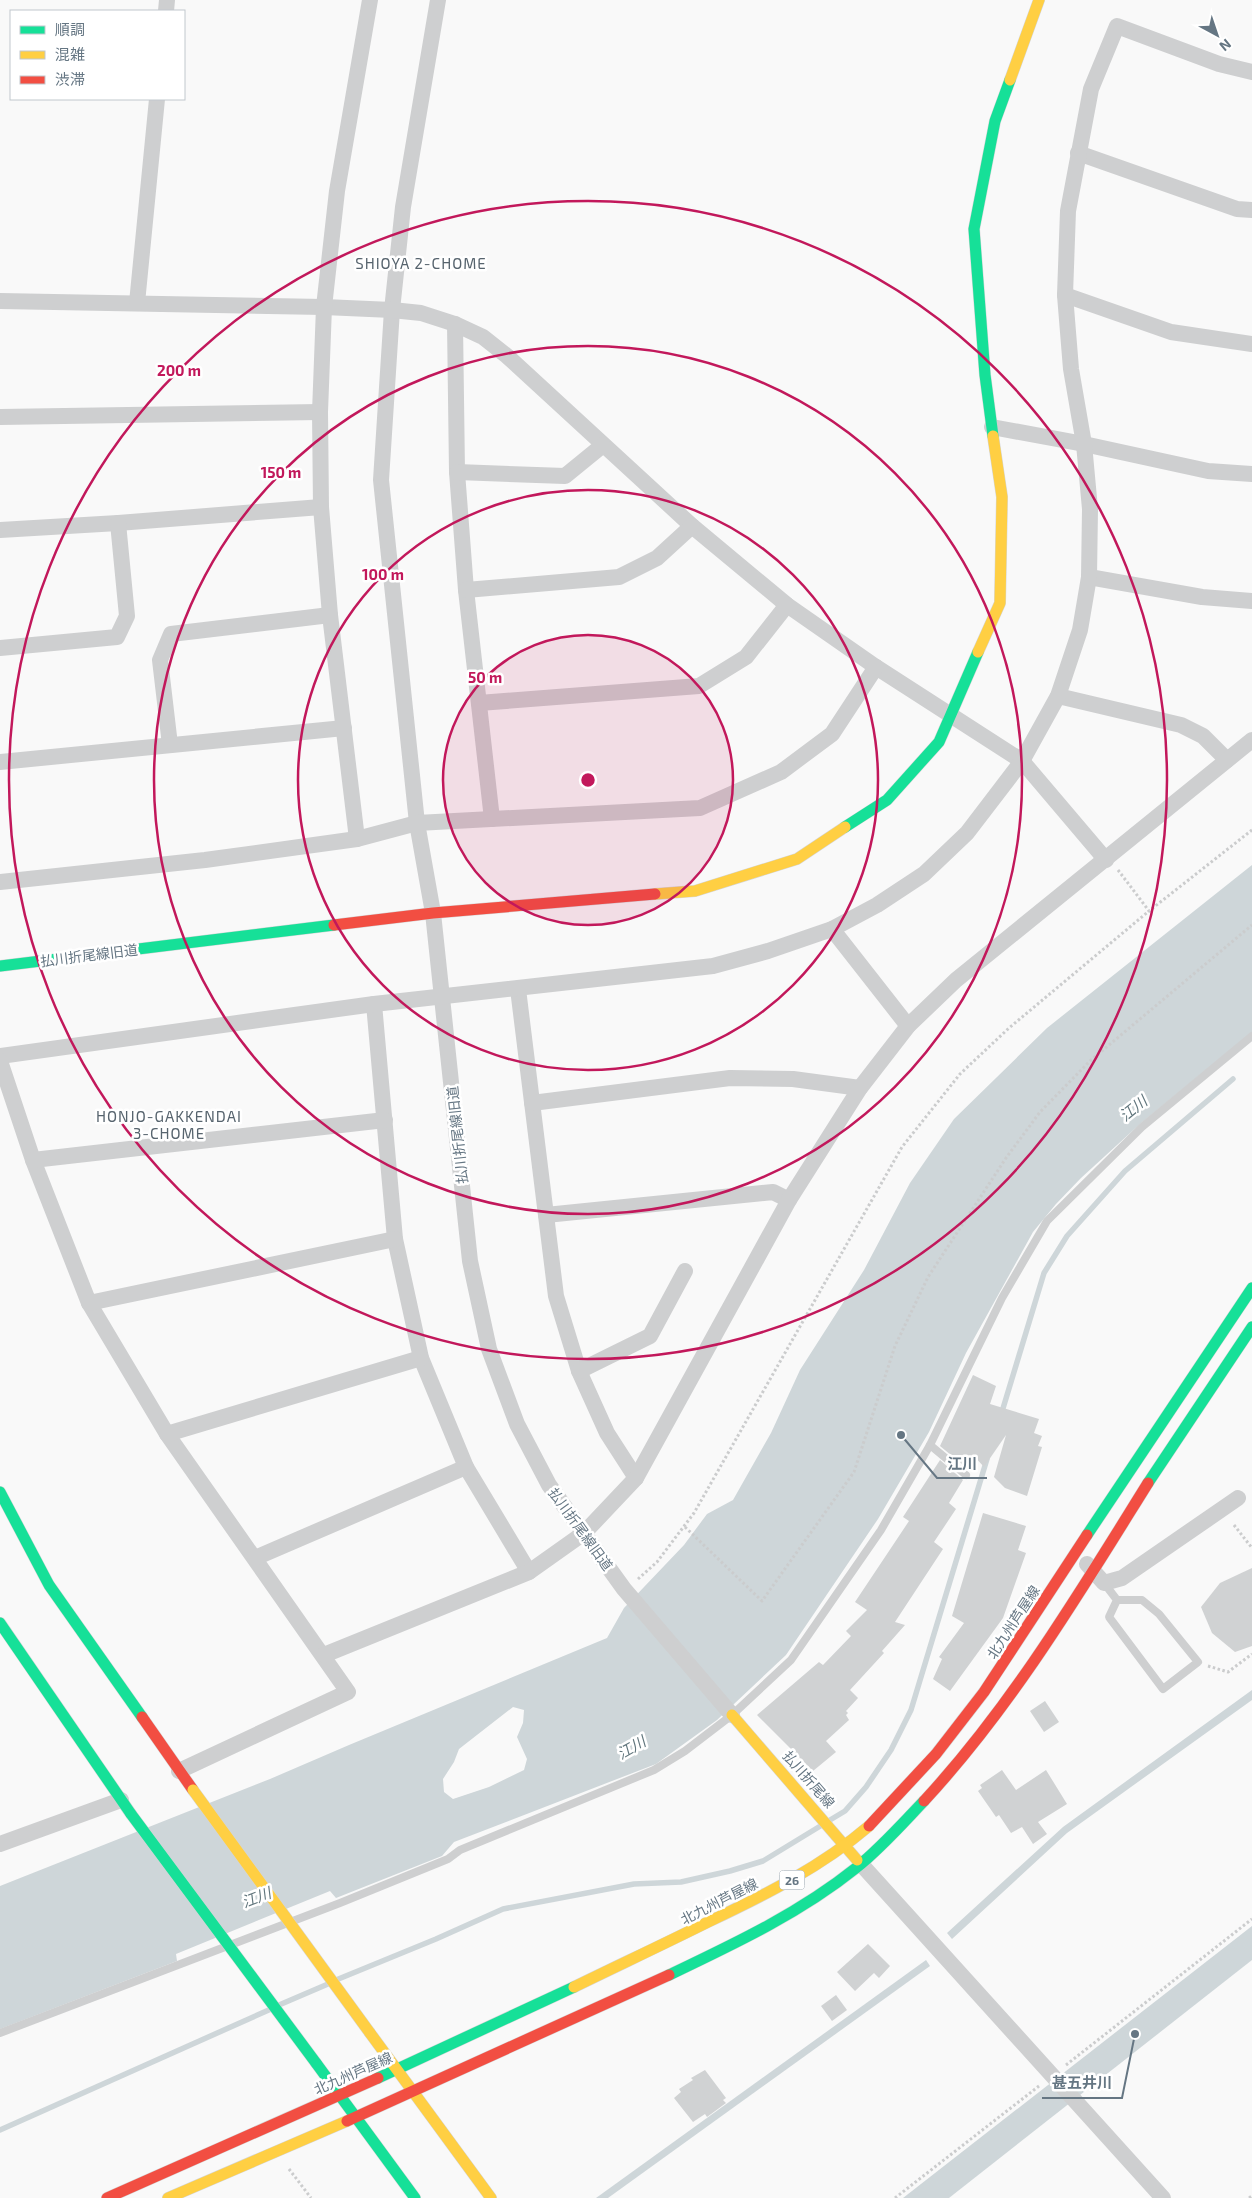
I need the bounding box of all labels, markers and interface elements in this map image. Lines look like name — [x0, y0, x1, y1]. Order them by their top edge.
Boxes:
legend — [10, 10, 185, 100]
north arrow — [1192, 10, 1242, 60]
text: 順調 — [55, 20, 85, 38]
text: N — [1216, 36, 1235, 55]
text: 混雑 — [55, 45, 85, 63]
text: 渋滞 — [55, 70, 85, 88]
district label: SHIOYA 2-CHOME — [355, 254, 487, 272]
text: 200 m — [157, 361, 201, 379]
text: 150 m — [261, 463, 301, 481]
text: 100 m — [362, 565, 404, 583]
text: 50 m — [468, 668, 502, 686]
centre of rings — [579, 771, 597, 789]
street label: 払川折尾線旧道 — [39, 941, 139, 969]
street label: 払川折尾線旧道 — [443, 1085, 471, 1185]
water label: 江川 — [1116, 1090, 1152, 1124]
district label: HONJO-GAKKENDAI 3-CHOME — [96, 1107, 242, 1142]
callout: 江川 — [937, 1448, 987, 1478]
text: 江川 — [947, 1454, 977, 1472]
street label: 払川折尾線旧道 — [545, 1484, 617, 1574]
street label: 北九州芦屋線 — [983, 1582, 1043, 1662]
water label: 江川 — [614, 1731, 650, 1762]
street label: 払川折尾線 — [780, 1747, 838, 1811]
road number: 26 — [780, 1870, 804, 1890]
street label: 北九州芦屋線 — [678, 1874, 760, 1928]
water label: 江川 — [239, 1883, 275, 1911]
street label: 北九州芦屋線 — [311, 2048, 395, 2098]
callout: 甚五井川 — [1042, 2068, 1122, 2098]
text: 甚五井川 — [1052, 2073, 1112, 2091]

